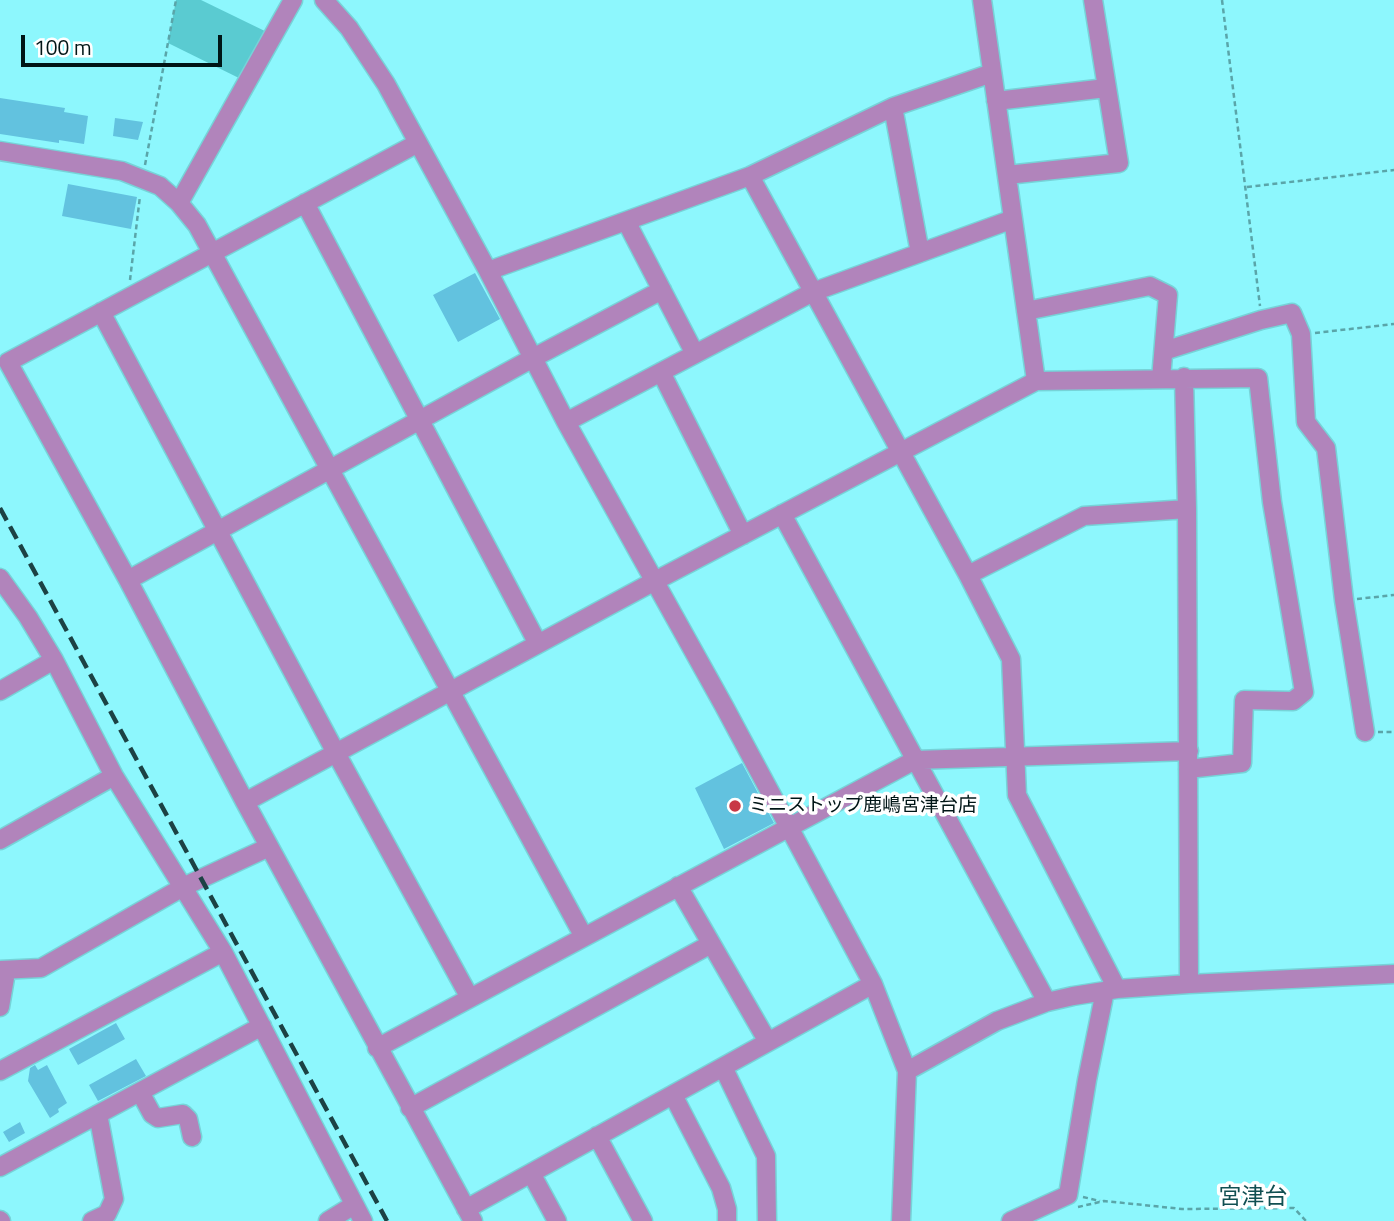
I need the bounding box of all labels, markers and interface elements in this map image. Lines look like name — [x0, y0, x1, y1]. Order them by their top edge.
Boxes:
scale bar — [24, 21, 226, 65]
text: 100 m — [34, 31, 91, 63]
place label: ミニストップ鹿嶋宮津台店 — [749, 795, 977, 817]
marker: ミニストップ鹿嶋宮津台店 — [727, 798, 743, 814]
district label: 宮津台 — [1219, 1184, 1287, 1212]

